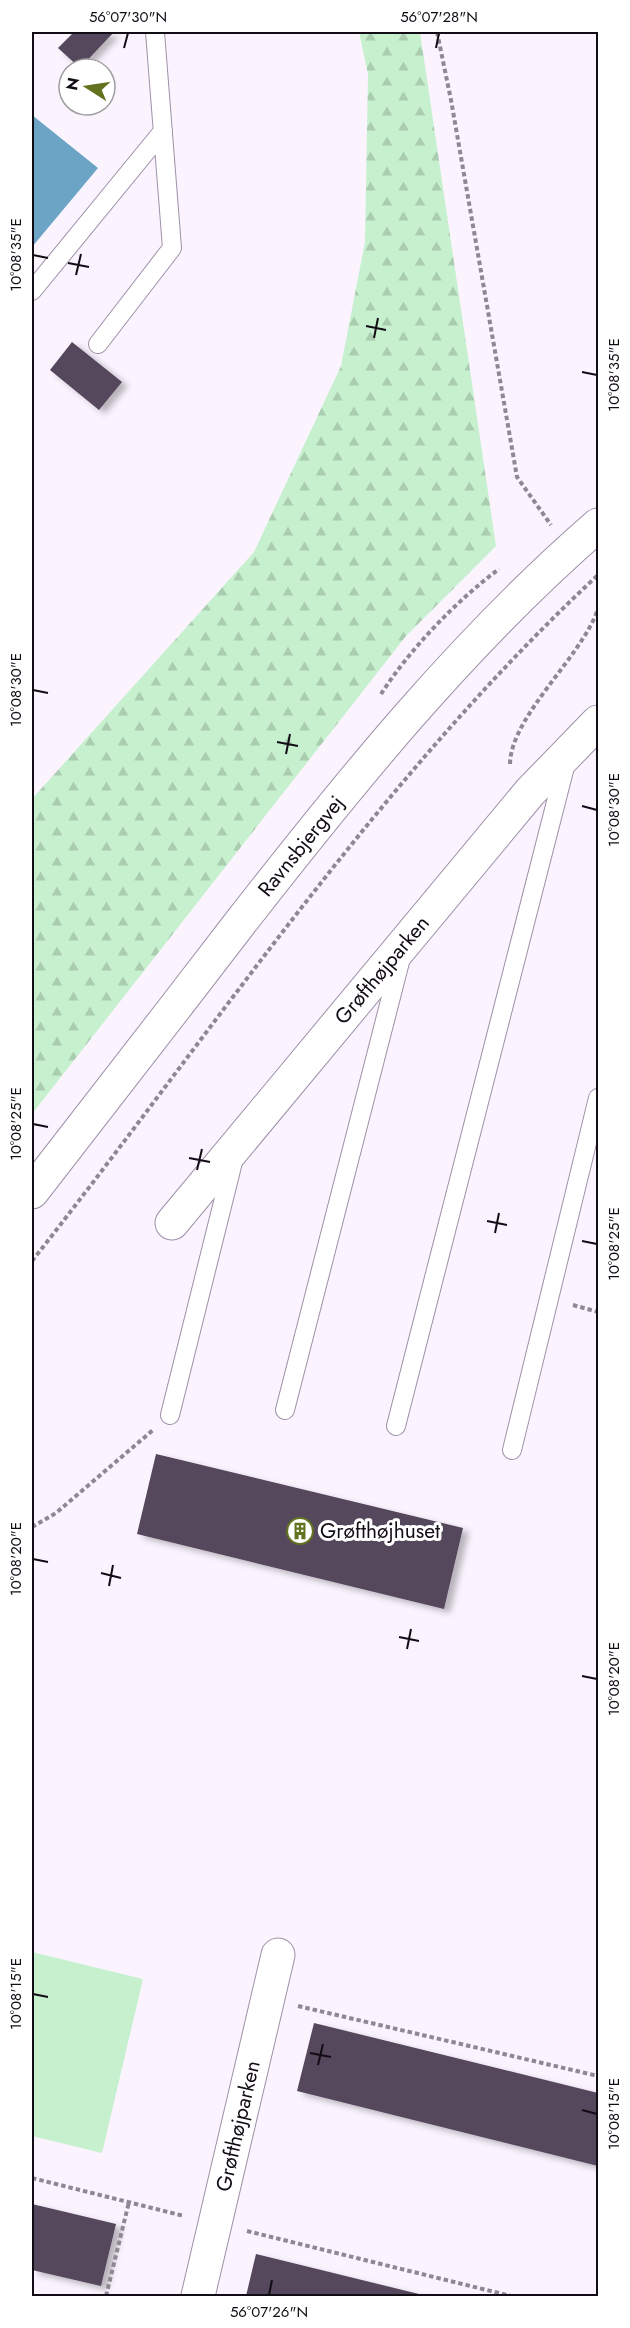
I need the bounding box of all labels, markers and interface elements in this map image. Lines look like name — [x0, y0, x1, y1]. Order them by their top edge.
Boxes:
text: 56°07'30"N — [89, 6, 167, 28]
text: 56°07'28"N — [400, 6, 478, 28]
north arrow — [57, 57, 117, 117]
text: N — [60, 75, 85, 93]
text: 10°08'35"E — [5, 218, 27, 292]
text: 10°08'35"E — [603, 338, 625, 412]
text: 10°08'30"E — [5, 653, 27, 727]
text: 10°08'30"E — [603, 773, 625, 847]
street label: Ravnsbjergvej — [251, 789, 351, 903]
street label: Grøfthøjparken — [328, 909, 436, 1031]
text: 10°08'25"E — [5, 1087, 27, 1161]
text: 10°08'25"E — [603, 1207, 625, 1281]
building icon: Grøfthøjhuset — [285, 1516, 315, 1546]
place label: Grøfthøjhuset — [320, 1516, 440, 1546]
text: 10°08'20"E — [5, 1522, 27, 1596]
text: 10°08'20"E — [603, 1642, 625, 1716]
text: 10°08'15"E — [5, 1958, 27, 2030]
street label: Grøfthøjparken — [208, 2057, 268, 2195]
text: 10°08'15"E — [603, 2078, 625, 2150]
text: 56°07'26"N — [230, 2301, 308, 2323]

